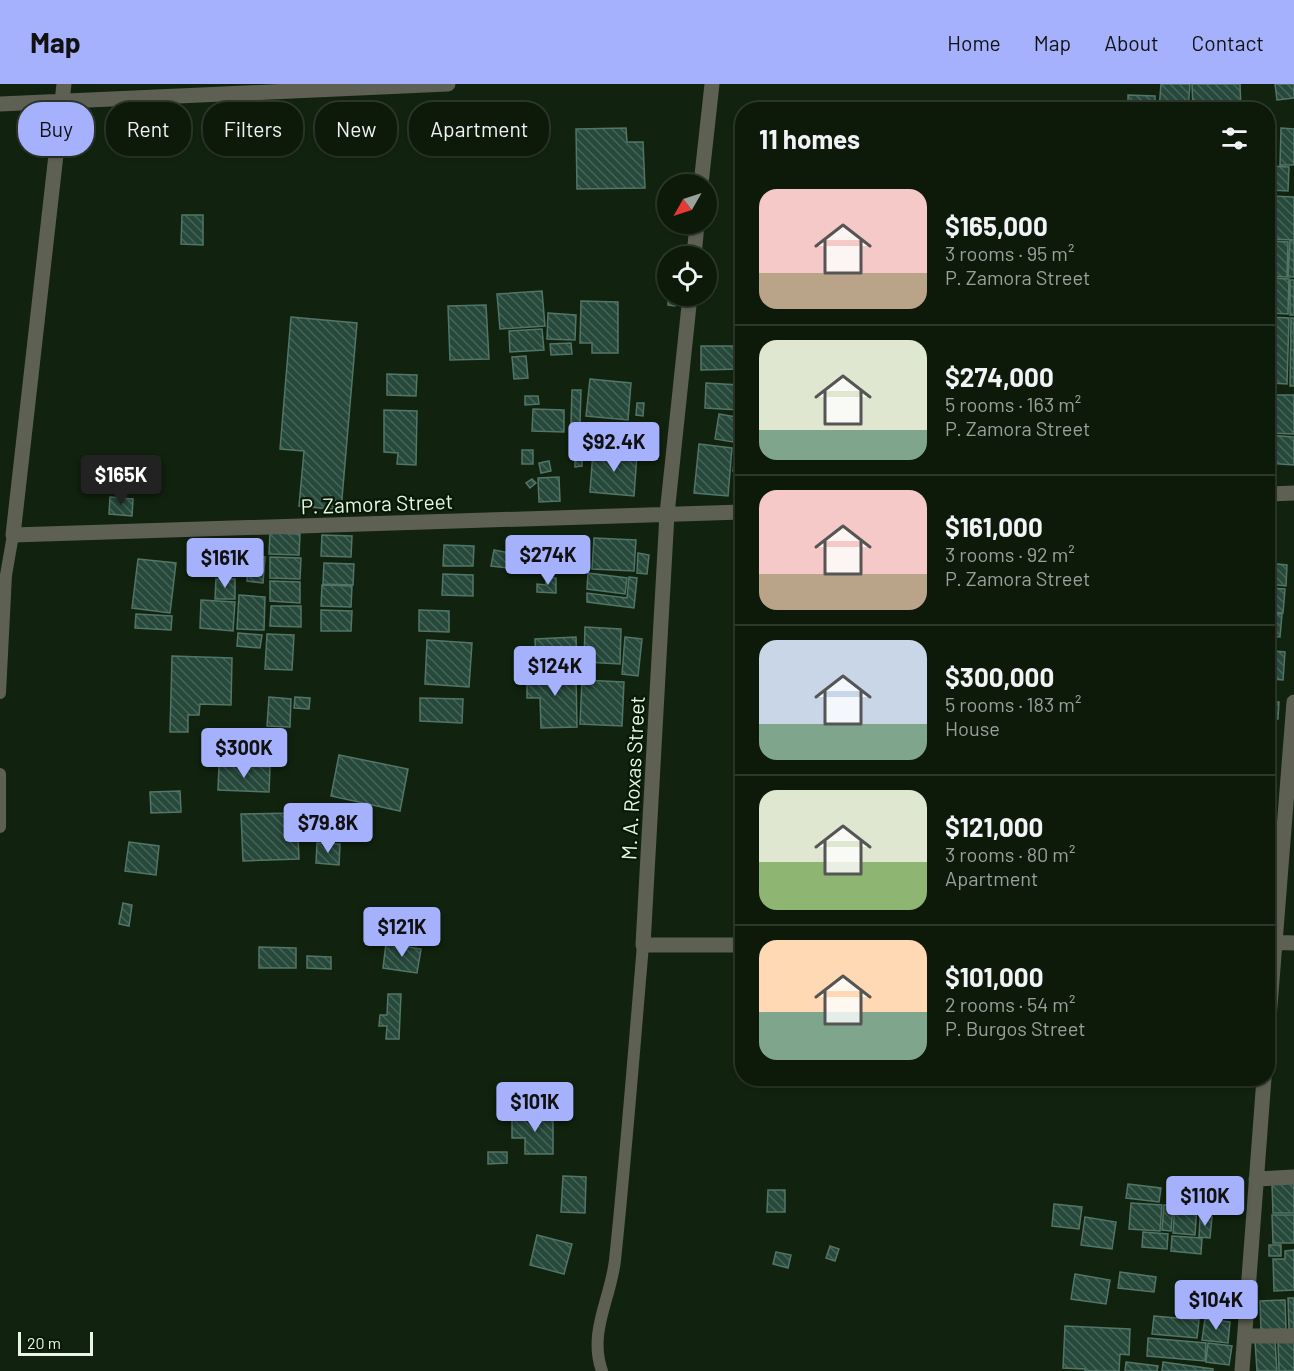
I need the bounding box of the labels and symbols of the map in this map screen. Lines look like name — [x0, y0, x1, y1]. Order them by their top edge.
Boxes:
north arrow — [657, 174, 717, 234]
pin: $92.4K — [565, 422, 663, 473]
pin: $165K — [79, 455, 163, 506]
street label: P. Zamora Street — [300, 488, 454, 518]
pin: $274K — [506, 535, 590, 586]
pin: $161K — [183, 538, 267, 589]
pin: $124K — [513, 646, 597, 697]
street label: M. A. Roxas Street — [615, 695, 649, 861]
pin: $300K — [202, 728, 286, 779]
pin: $79.8K — [279, 803, 377, 854]
pin: $121K — [360, 907, 444, 958]
pin: $101K — [493, 1082, 577, 1133]
pin: $110K — [1163, 1176, 1247, 1227]
pin: $104K — [1174, 1280, 1258, 1331]
scale bar — [18, 1329, 93, 1356]

